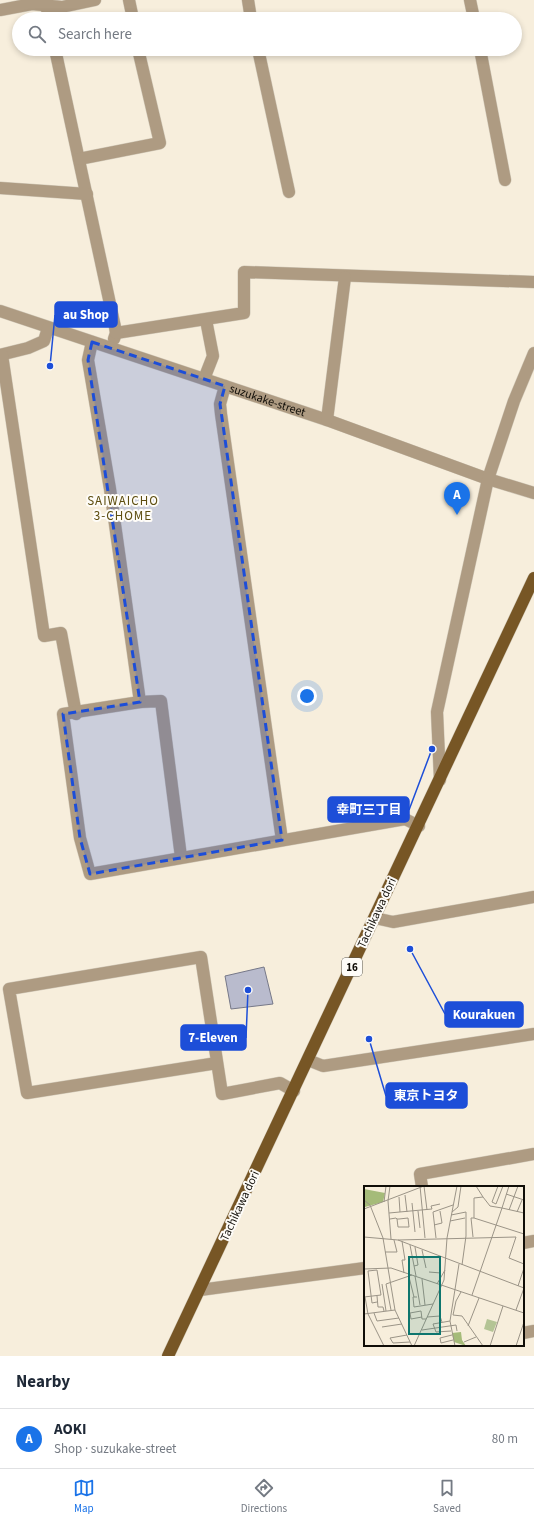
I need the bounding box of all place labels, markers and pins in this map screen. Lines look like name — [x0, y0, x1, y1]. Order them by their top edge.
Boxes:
callout: au Shop — [55, 302, 117, 327]
pin: A — [444, 482, 470, 515]
callout: 幸町三丁目 — [328, 797, 409, 822]
callout: Kourakuen — [445, 1002, 523, 1027]
callout: 7-Eleven — [181, 1025, 246, 1050]
callout: 東京トヨタ — [386, 1083, 467, 1108]

